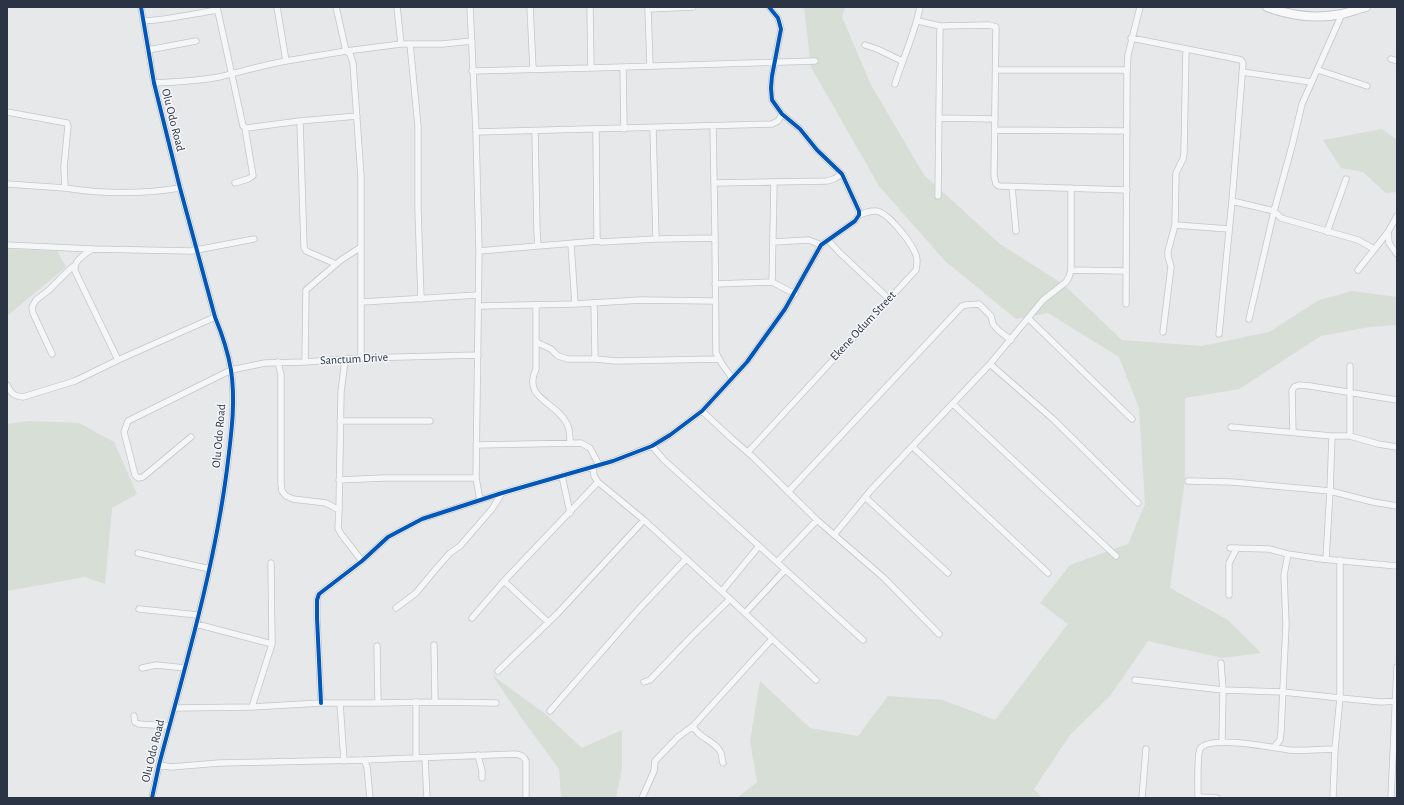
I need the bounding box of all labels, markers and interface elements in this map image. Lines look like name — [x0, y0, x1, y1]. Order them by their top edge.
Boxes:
street label: Olu Odo Road — [158, 87, 188, 153]
street label: Ekene Odum Street — [827, 288, 899, 364]
street label: Sanctum Drive — [320, 350, 388, 368]
street label: Olu Odo Road — [209, 403, 229, 469]
street label: Olu Odo Road — [138, 718, 168, 784]

